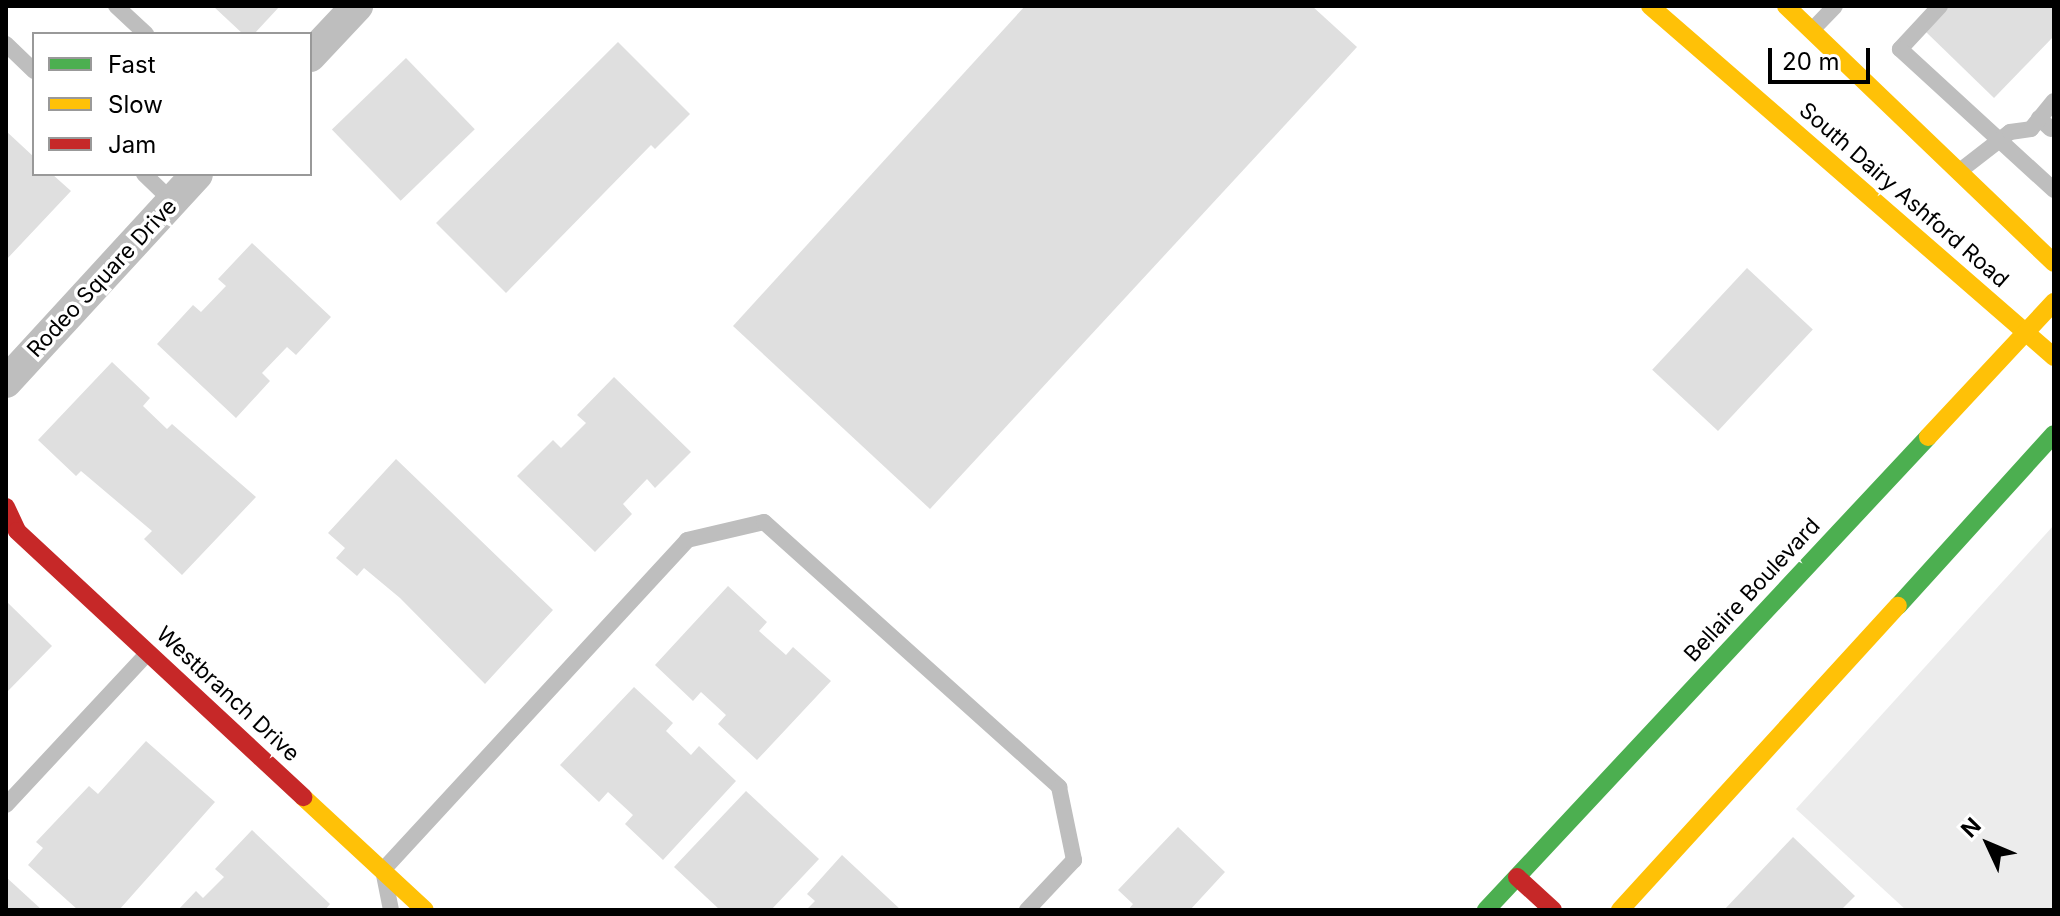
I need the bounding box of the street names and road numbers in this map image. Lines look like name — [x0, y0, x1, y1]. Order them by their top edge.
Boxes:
street label: South Dairy Ashford Road — [1794, 97, 2014, 293]
street label: Rodeo Square Drive — [22, 193, 182, 363]
street label: Bellaire Boulevard — [1679, 513, 1825, 667]
street label: Westbranch Drive — [151, 621, 305, 767]

